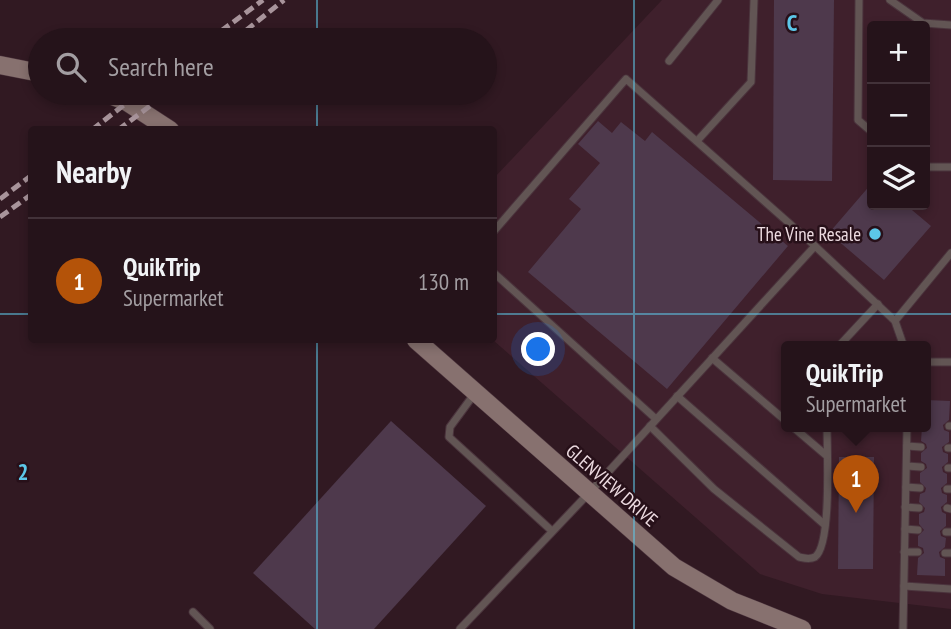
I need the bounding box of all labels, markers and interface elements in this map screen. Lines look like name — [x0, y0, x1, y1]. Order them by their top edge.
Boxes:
text: C — [787, 8, 798, 37]
map controls — [867, 21, 930, 210]
button: + — [867, 21, 930, 84]
search box — [28, 28, 497, 105]
icon: search — [52, 48, 90, 86]
text: Search here — [108, 50, 214, 83]
button: − — [867, 84, 930, 147]
button: layers — [867, 147, 930, 210]
text: Nearby — [56, 152, 131, 191]
place label: The Vine Resale — [757, 222, 861, 246]
marker: The Vine Resale — [867, 226, 883, 242]
text: QuikTrip — [123, 250, 201, 283]
text: 1 — [74, 267, 85, 296]
text: 130 m — [418, 267, 469, 296]
text: Supermarket — [123, 283, 224, 312]
your location — [521, 332, 555, 366]
popup — [781, 341, 931, 432]
text: QuikTrip — [806, 356, 883, 389]
text: Supermarket — [806, 389, 906, 418]
street label: GLENVIEW DRIVE — [561, 439, 663, 531]
pin: 1 — [833, 455, 879, 513]
text: 2 — [18, 457, 29, 486]

